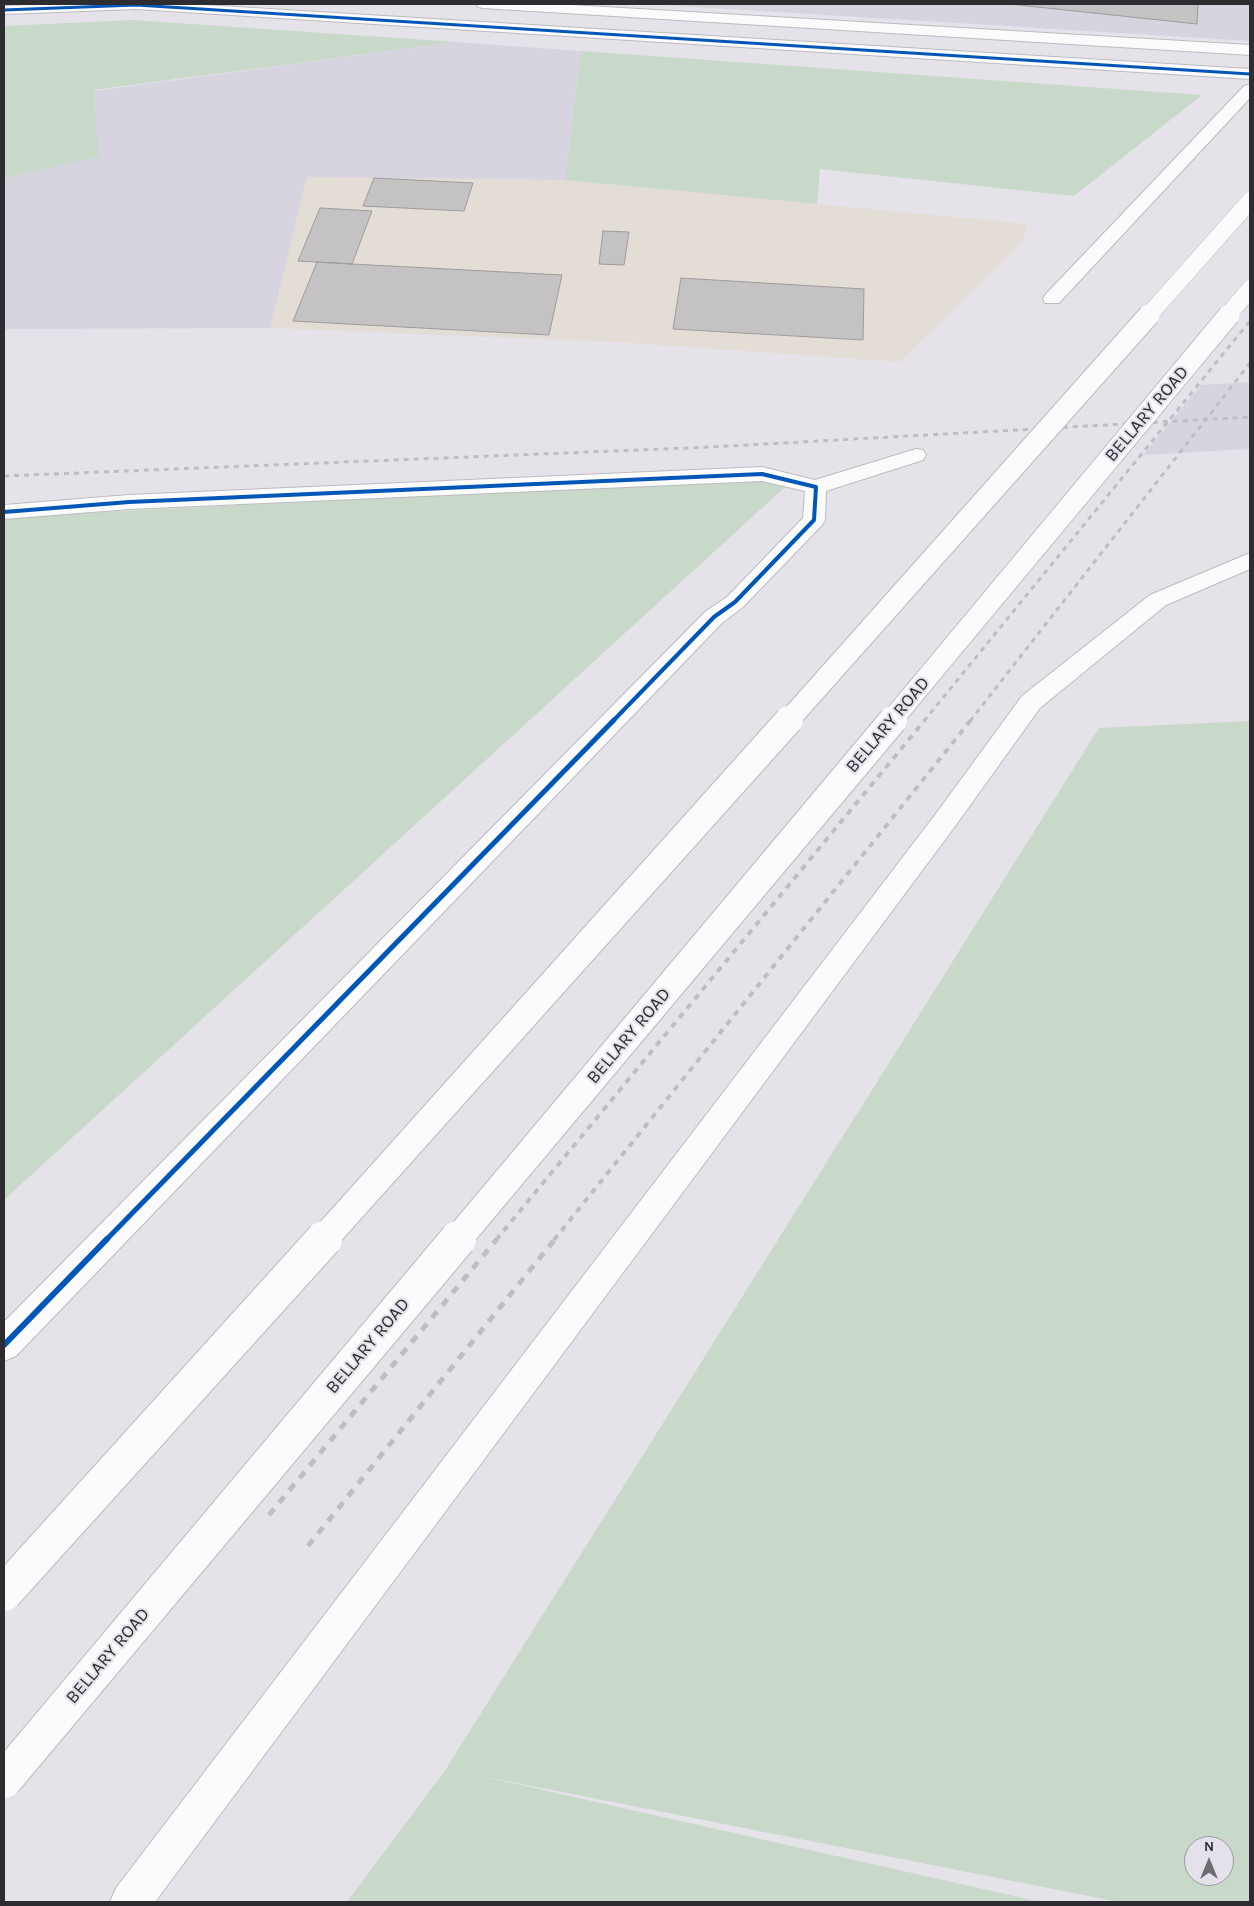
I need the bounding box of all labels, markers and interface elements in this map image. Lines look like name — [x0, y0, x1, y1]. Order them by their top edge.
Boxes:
street label: BELLARY ROAD — [1101, 362, 1193, 466]
street label: BELLARY ROAD — [842, 673, 934, 777]
street label: BELLARY ROAD — [583, 984, 675, 1088]
street label: BELLARY ROAD — [322, 1294, 414, 1398]
street label: BELLARY ROAD — [62, 1604, 154, 1708]
north arrow — [1184, 1836, 1234, 1886]
text: N — [1204, 1838, 1214, 1855]

